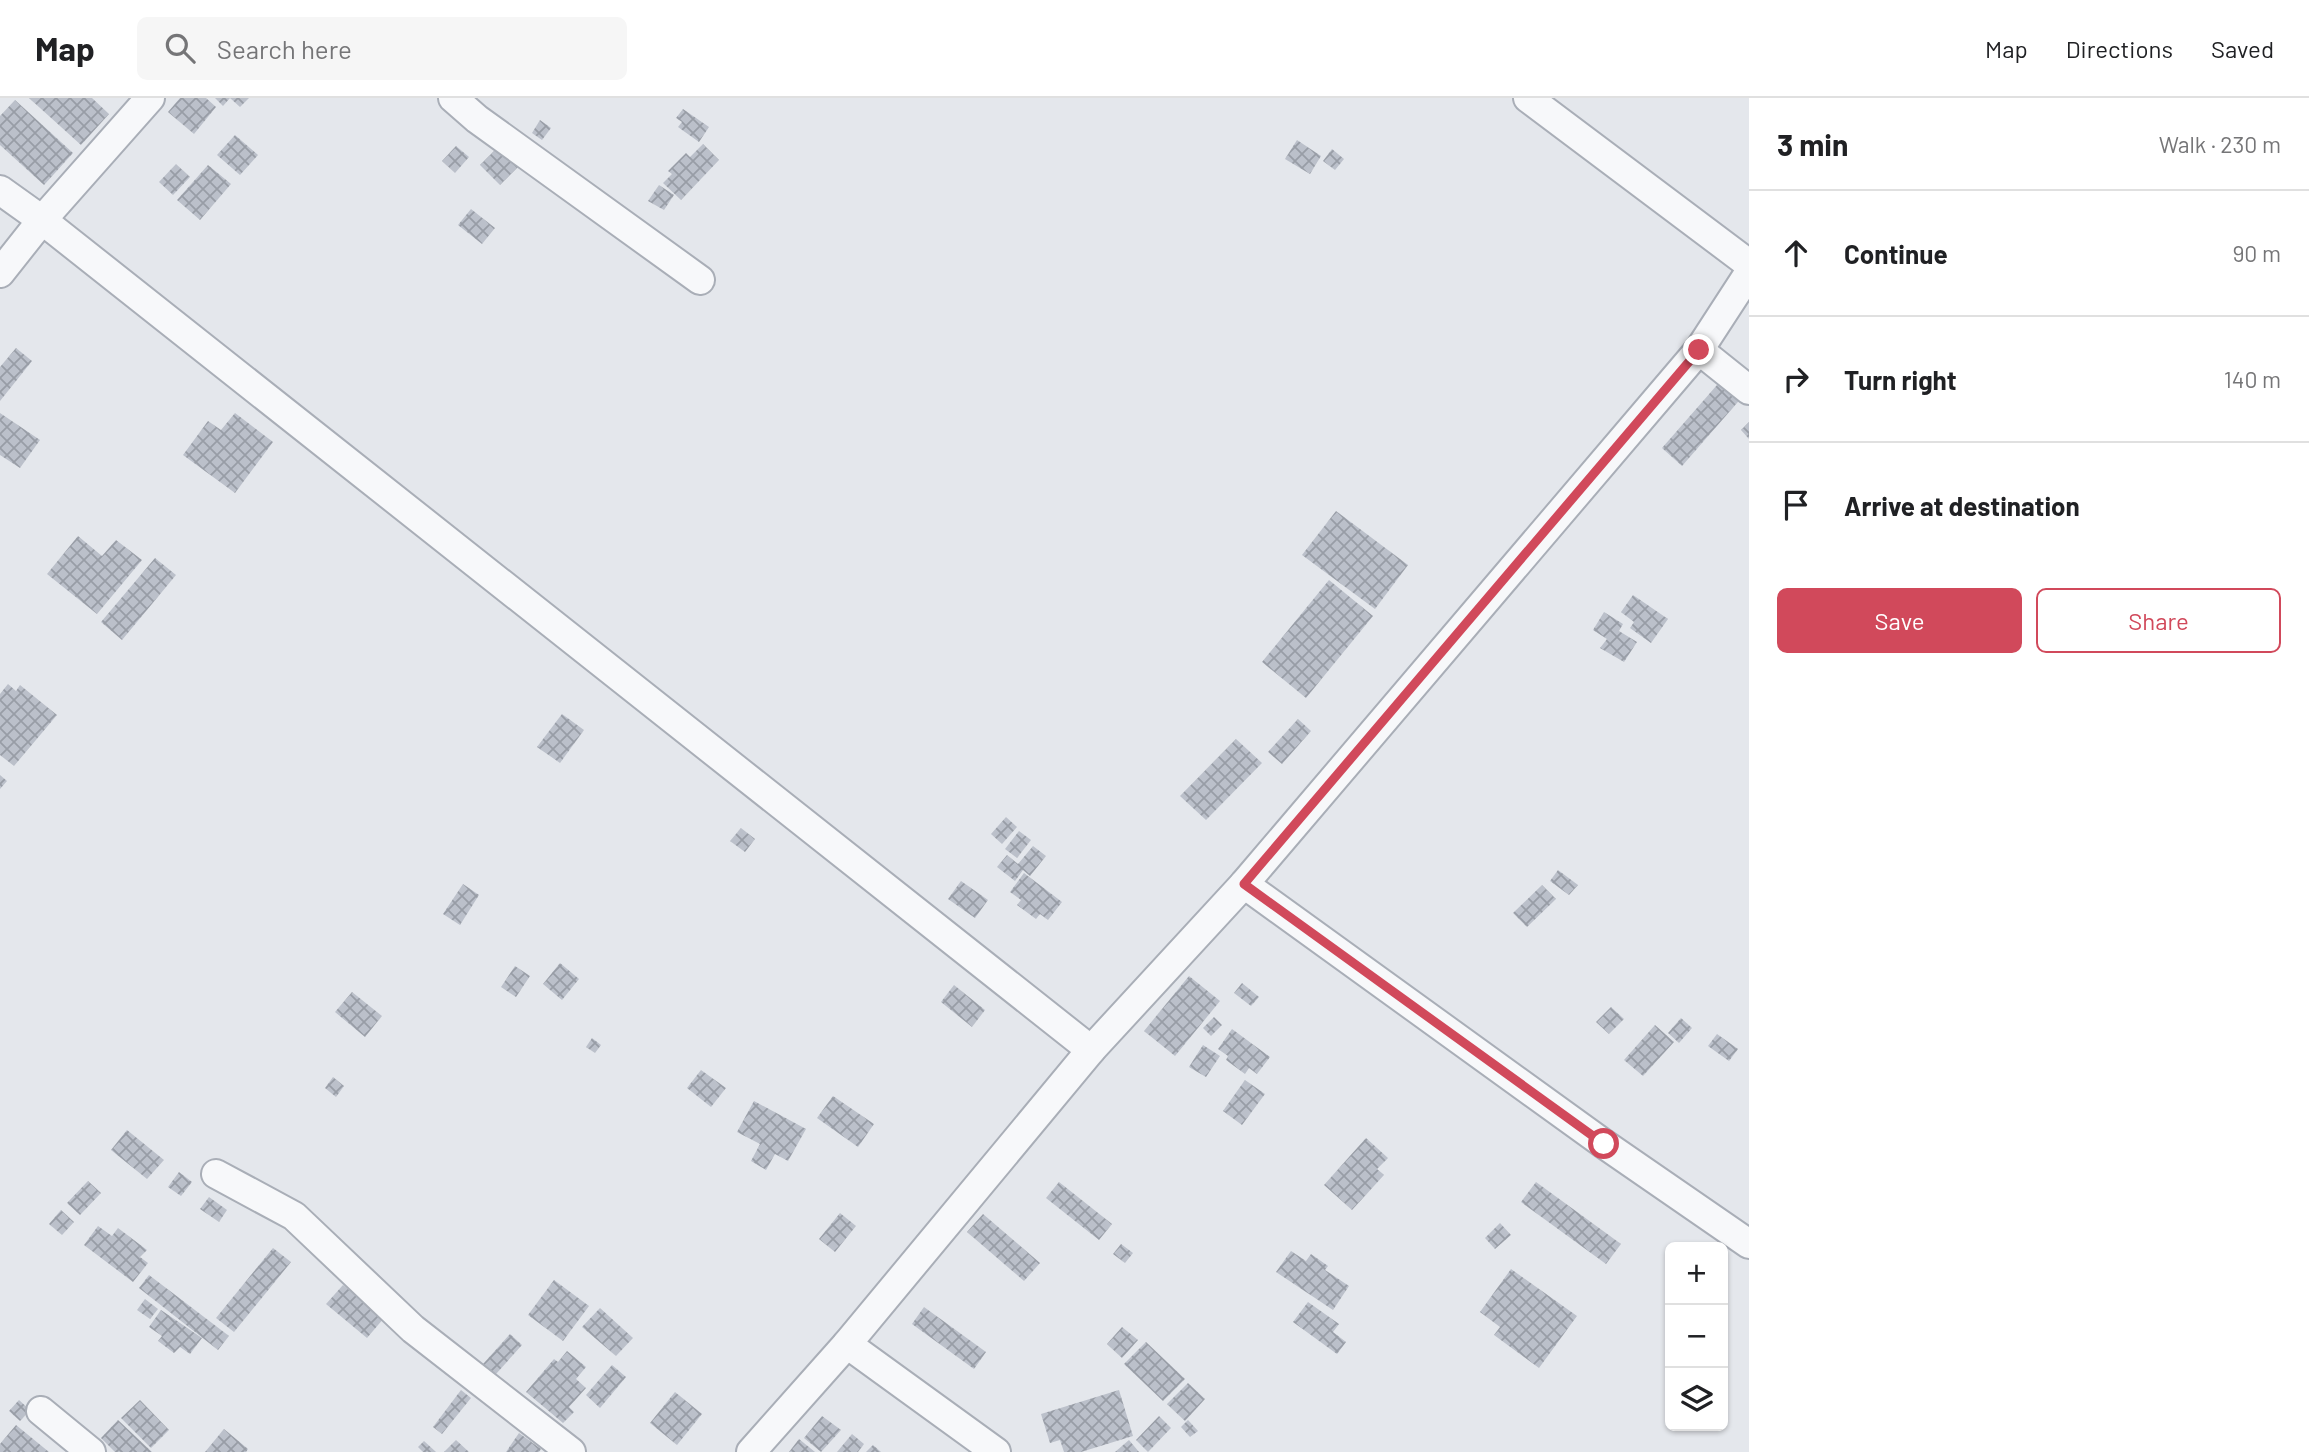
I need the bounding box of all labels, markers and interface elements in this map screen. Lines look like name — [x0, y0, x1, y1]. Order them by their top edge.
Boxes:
search box — [137, 17, 627, 80]
text: Map — [35, 28, 95, 68]
icon: search — [161, 29, 199, 67]
text: Search here — [217, 33, 352, 64]
text: Map — [1985, 34, 2028, 63]
text: Directions — [2066, 34, 2173, 63]
text: Saved — [2211, 34, 2274, 63]
text: 3 min — [1777, 126, 1848, 162]
text: Walk · 230 m — [2159, 130, 2281, 158]
icon: ahead — [1777, 234, 1815, 272]
text: Continue — [1844, 238, 1948, 269]
text: 90 m — [2232, 239, 2281, 267]
route end — [1683, 334, 1714, 365]
icon: right — [1777, 360, 1815, 398]
text: Turn right — [1844, 364, 1957, 395]
text: 140 m — [2224, 365, 2281, 393]
icon: arrive — [1777, 486, 1815, 524]
text: Arrive at destination — [1844, 490, 2080, 521]
button: Save — [1777, 588, 2022, 653]
button: Share — [2036, 588, 2281, 653]
route start — [1588, 1128, 1619, 1159]
map controls — [1665, 1242, 1728, 1431]
button: + — [1665, 1242, 1728, 1305]
button: − — [1665, 1305, 1728, 1368]
button: layers — [1665, 1368, 1728, 1431]

